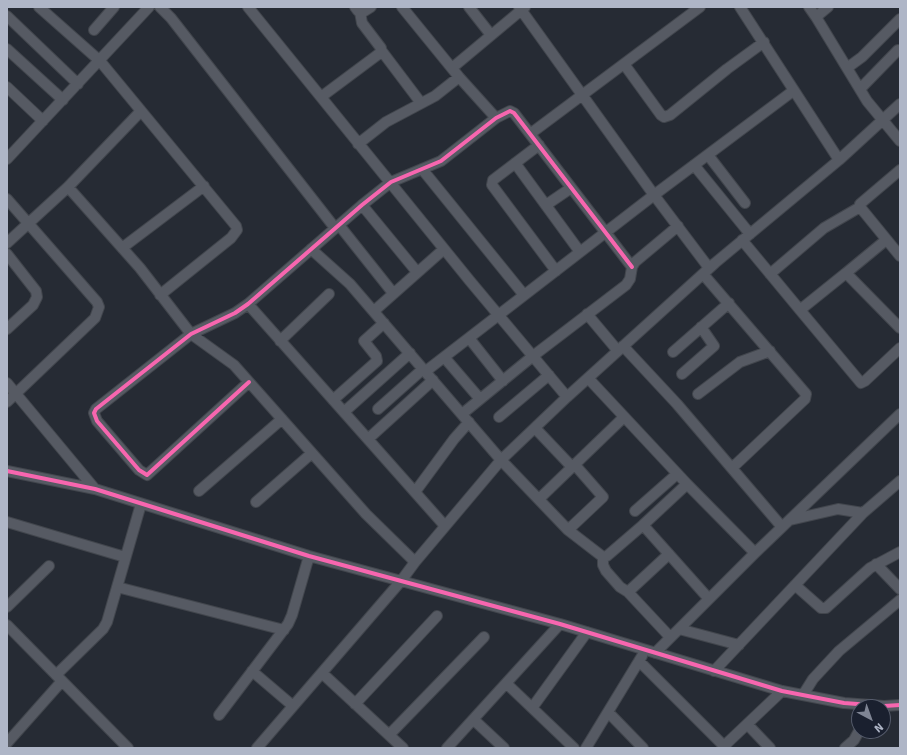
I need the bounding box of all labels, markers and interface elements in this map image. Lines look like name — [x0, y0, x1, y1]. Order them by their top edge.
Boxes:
north arrow — [851, 699, 891, 739]
text: N — [871, 720, 886, 735]

